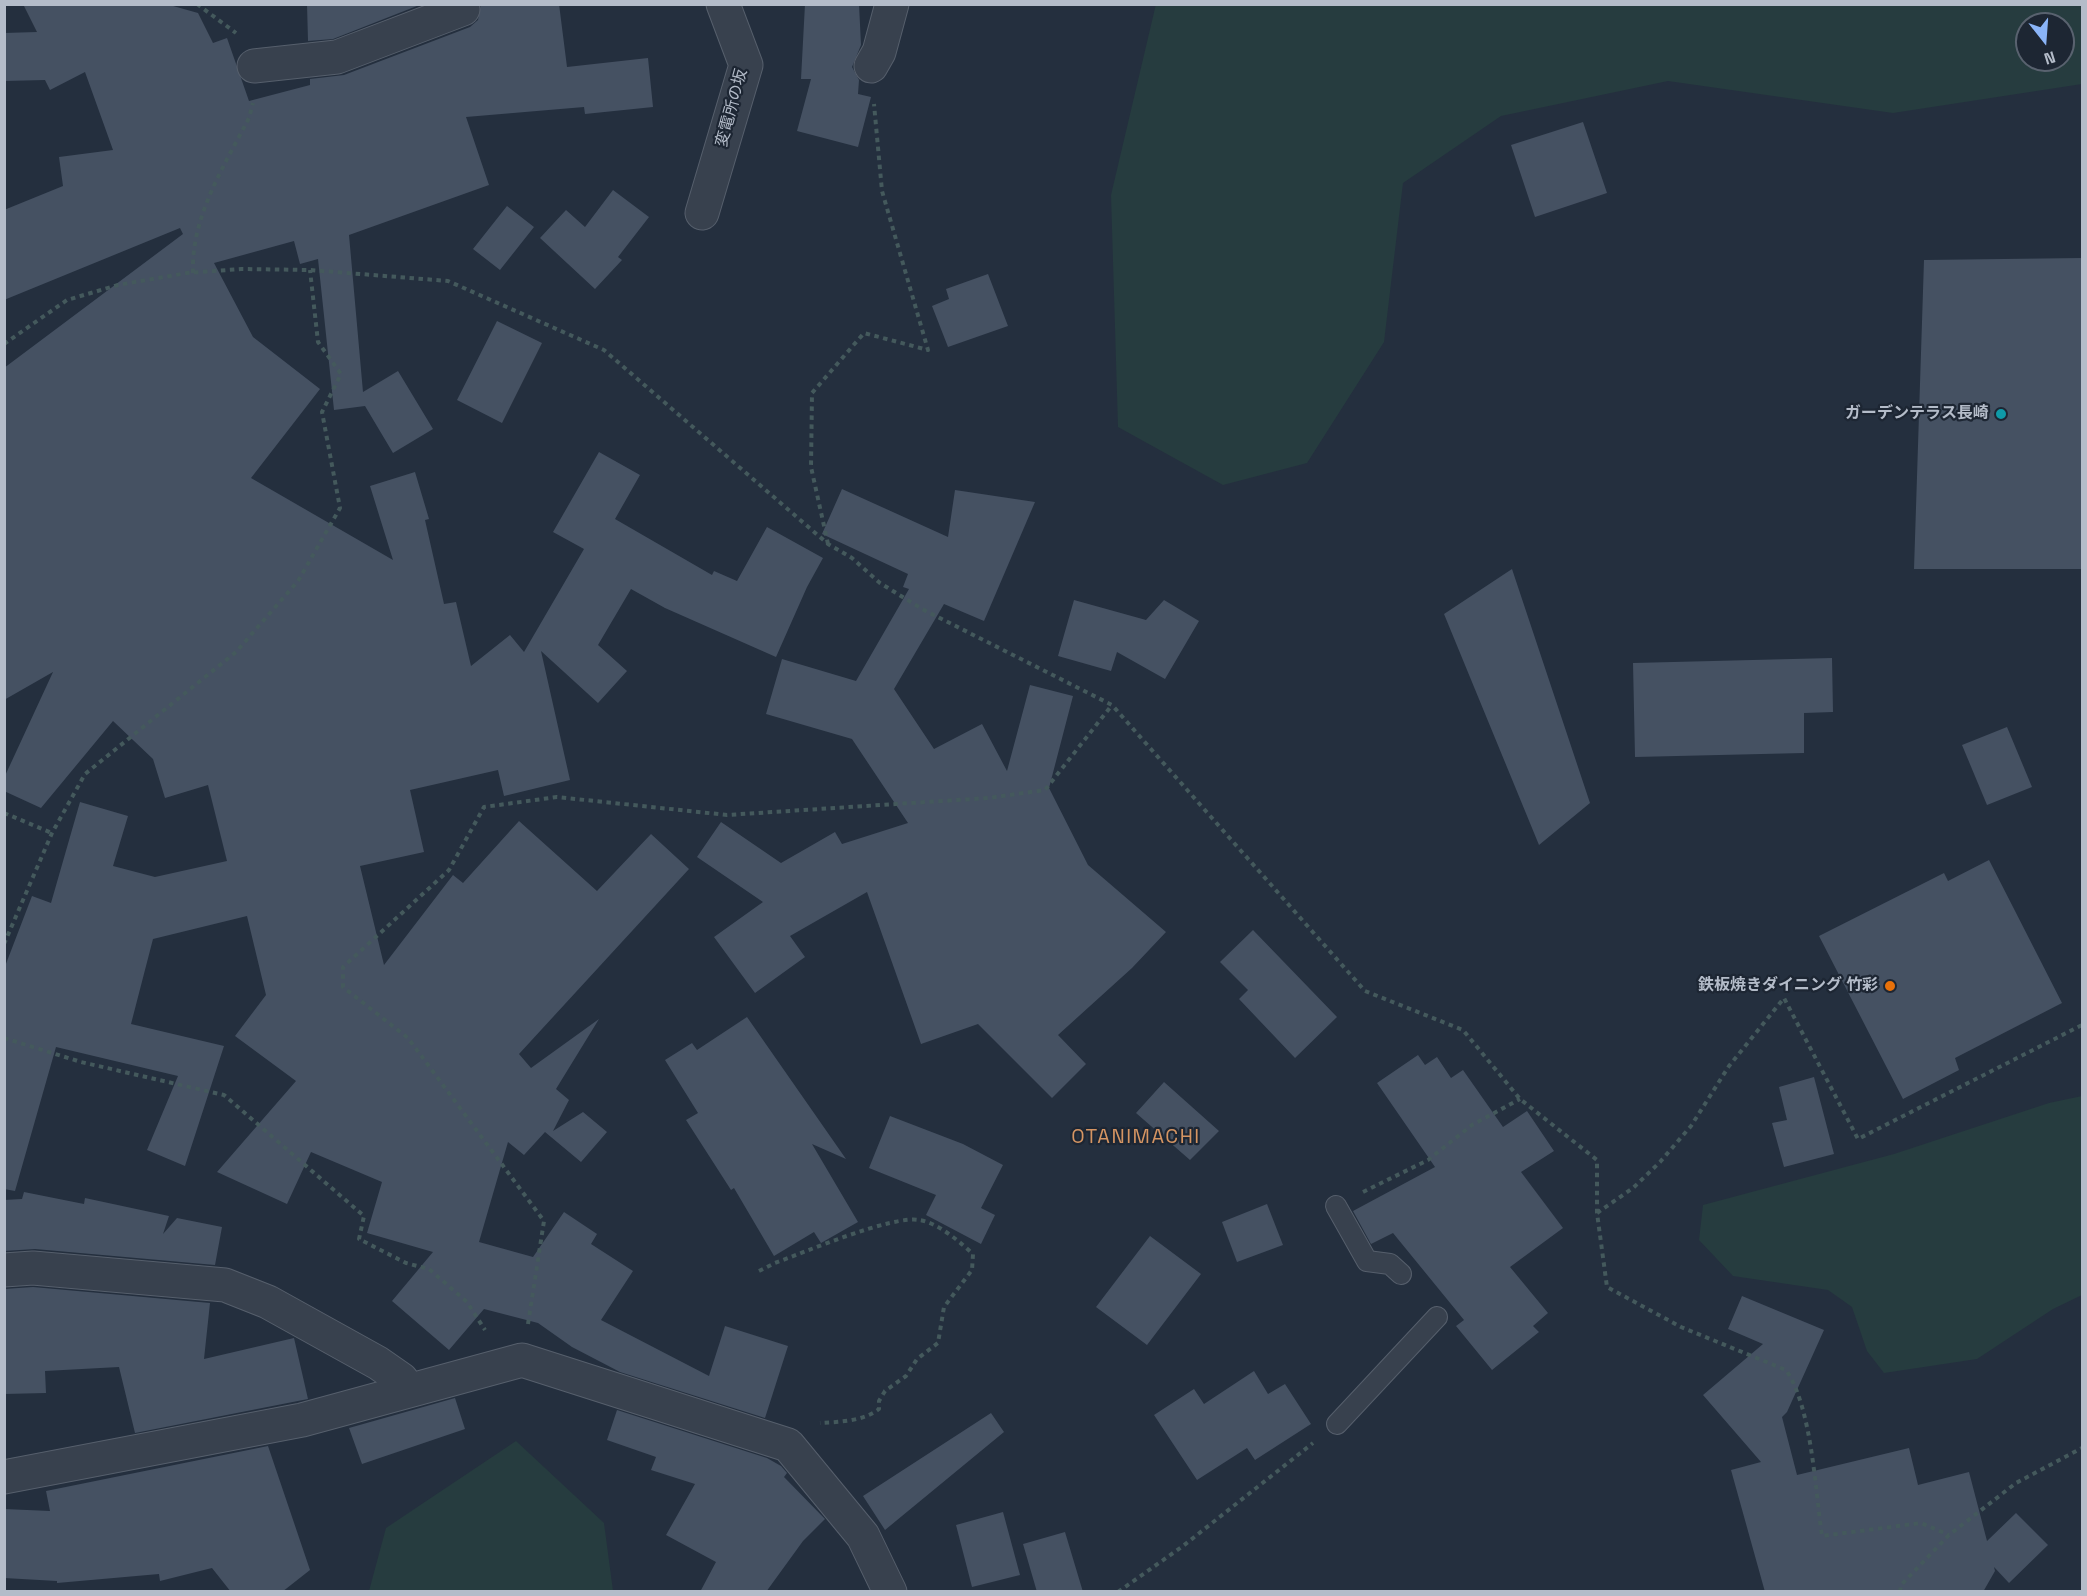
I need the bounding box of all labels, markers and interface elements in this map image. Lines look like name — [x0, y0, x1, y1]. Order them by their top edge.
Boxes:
north arrow — [2015, 12, 2075, 72]
text: N — [2042, 46, 2058, 69]
street label: 変電所の坂 — [712, 67, 752, 149]
place label: ガーデンテラス長崎 — [1845, 404, 1989, 424]
marker: ガーデンテラス長崎 — [1994, 407, 2008, 421]
place label: 鉄板焼きダイニング 竹彩 — [1698, 976, 1878, 996]
marker: 鉄板焼きダイニング 竹彩 — [1883, 979, 1897, 993]
district label: OTANIMACHI — [1071, 1126, 1201, 1150]

